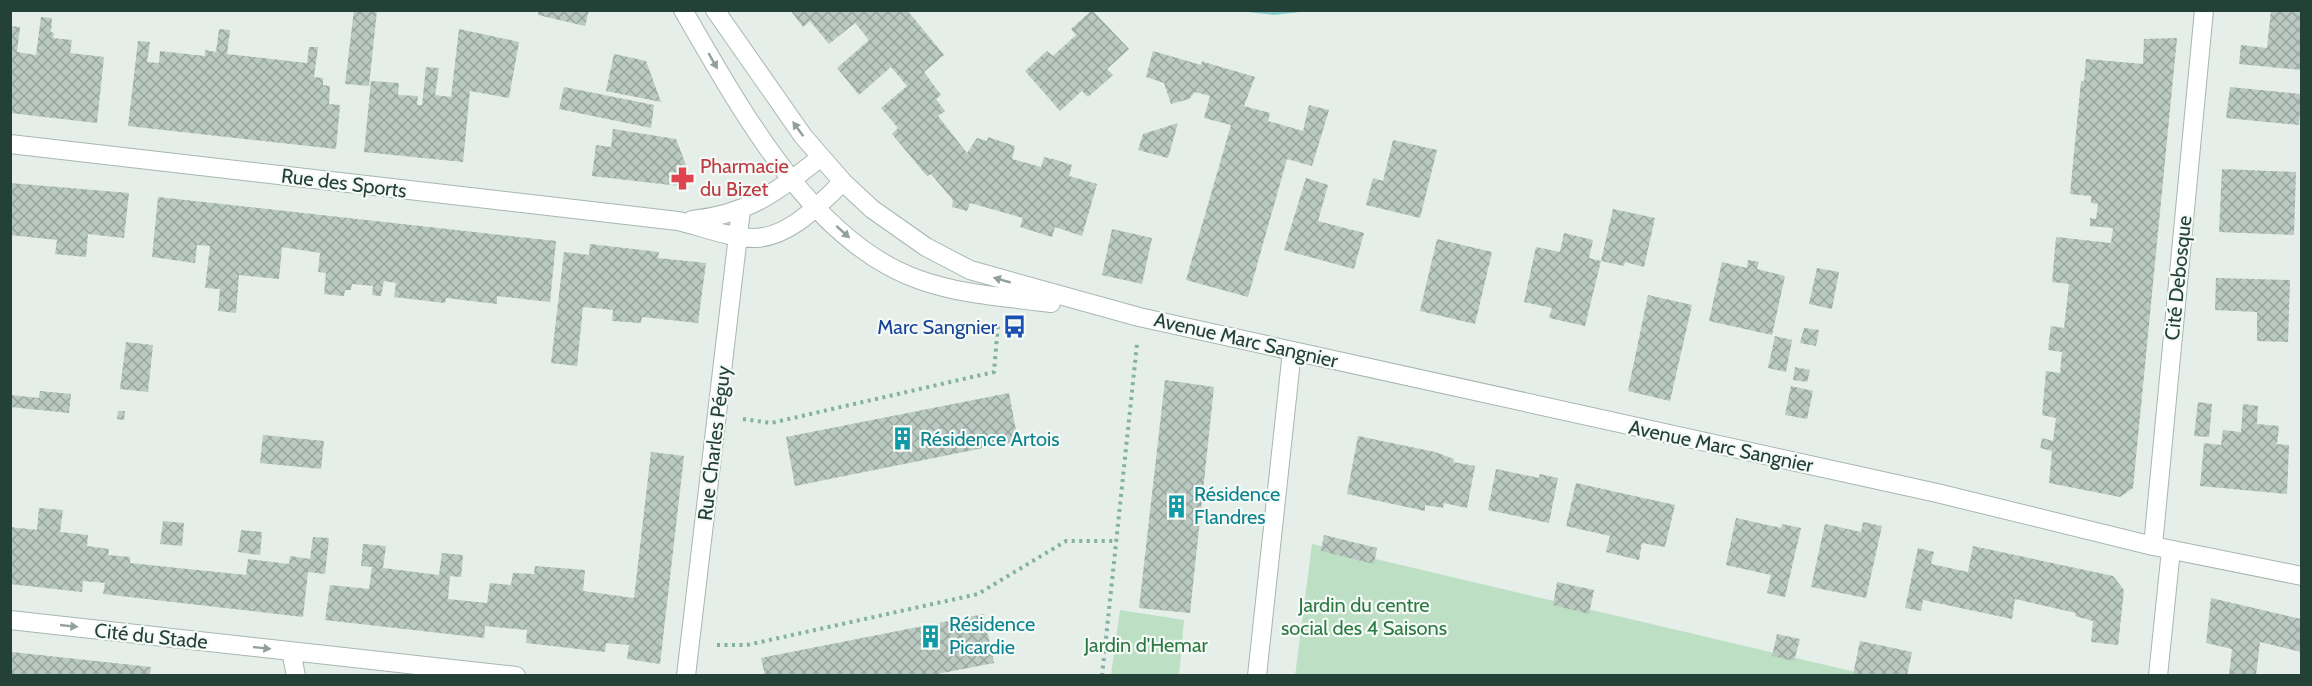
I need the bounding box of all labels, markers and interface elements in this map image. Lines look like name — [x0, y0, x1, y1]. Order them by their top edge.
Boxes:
one-way arrow — [707, 53, 718, 69]
one-way arrow — [792, 122, 804, 138]
place label: Pharmacie du Bizet — [700, 154, 789, 201]
street label: Rue des Sports — [280, 163, 408, 203]
pharmacy icon: Pharmacie du Bizet — [669, 165, 695, 191]
street label: Cité Debosque — [2160, 214, 2196, 342]
one-way arrow — [835, 225, 850, 239]
one-way arrow — [993, 274, 1011, 284]
street label: Avenue Marc Sangnier — [1152, 307, 1341, 373]
bus stop icon: Marc Sangnier — [1002, 314, 1028, 340]
place label: Marc Sangnier — [877, 315, 998, 339]
street label: Rue Charles Péguy — [693, 364, 735, 522]
street label: Avenue Marc Sangnier — [1627, 415, 1816, 477]
building icon: Résidence Artois — [889, 426, 915, 452]
place label: Résidence Artois — [920, 427, 1059, 451]
place label: Résidence Flandres — [1194, 482, 1280, 529]
building icon: Résidence Flandres — [1163, 493, 1189, 519]
park label: Jardin du centre social des 4 Saisons — [1281, 593, 1447, 640]
place label: Résidence Picardie — [949, 612, 1035, 659]
street label: Cité du Stade — [93, 618, 209, 654]
one-way arrow — [59, 621, 78, 631]
building icon: Résidence Picardie — [918, 623, 944, 649]
park label: Jardin d'Hemar — [1083, 633, 1209, 657]
one-way arrow — [253, 643, 272, 653]

